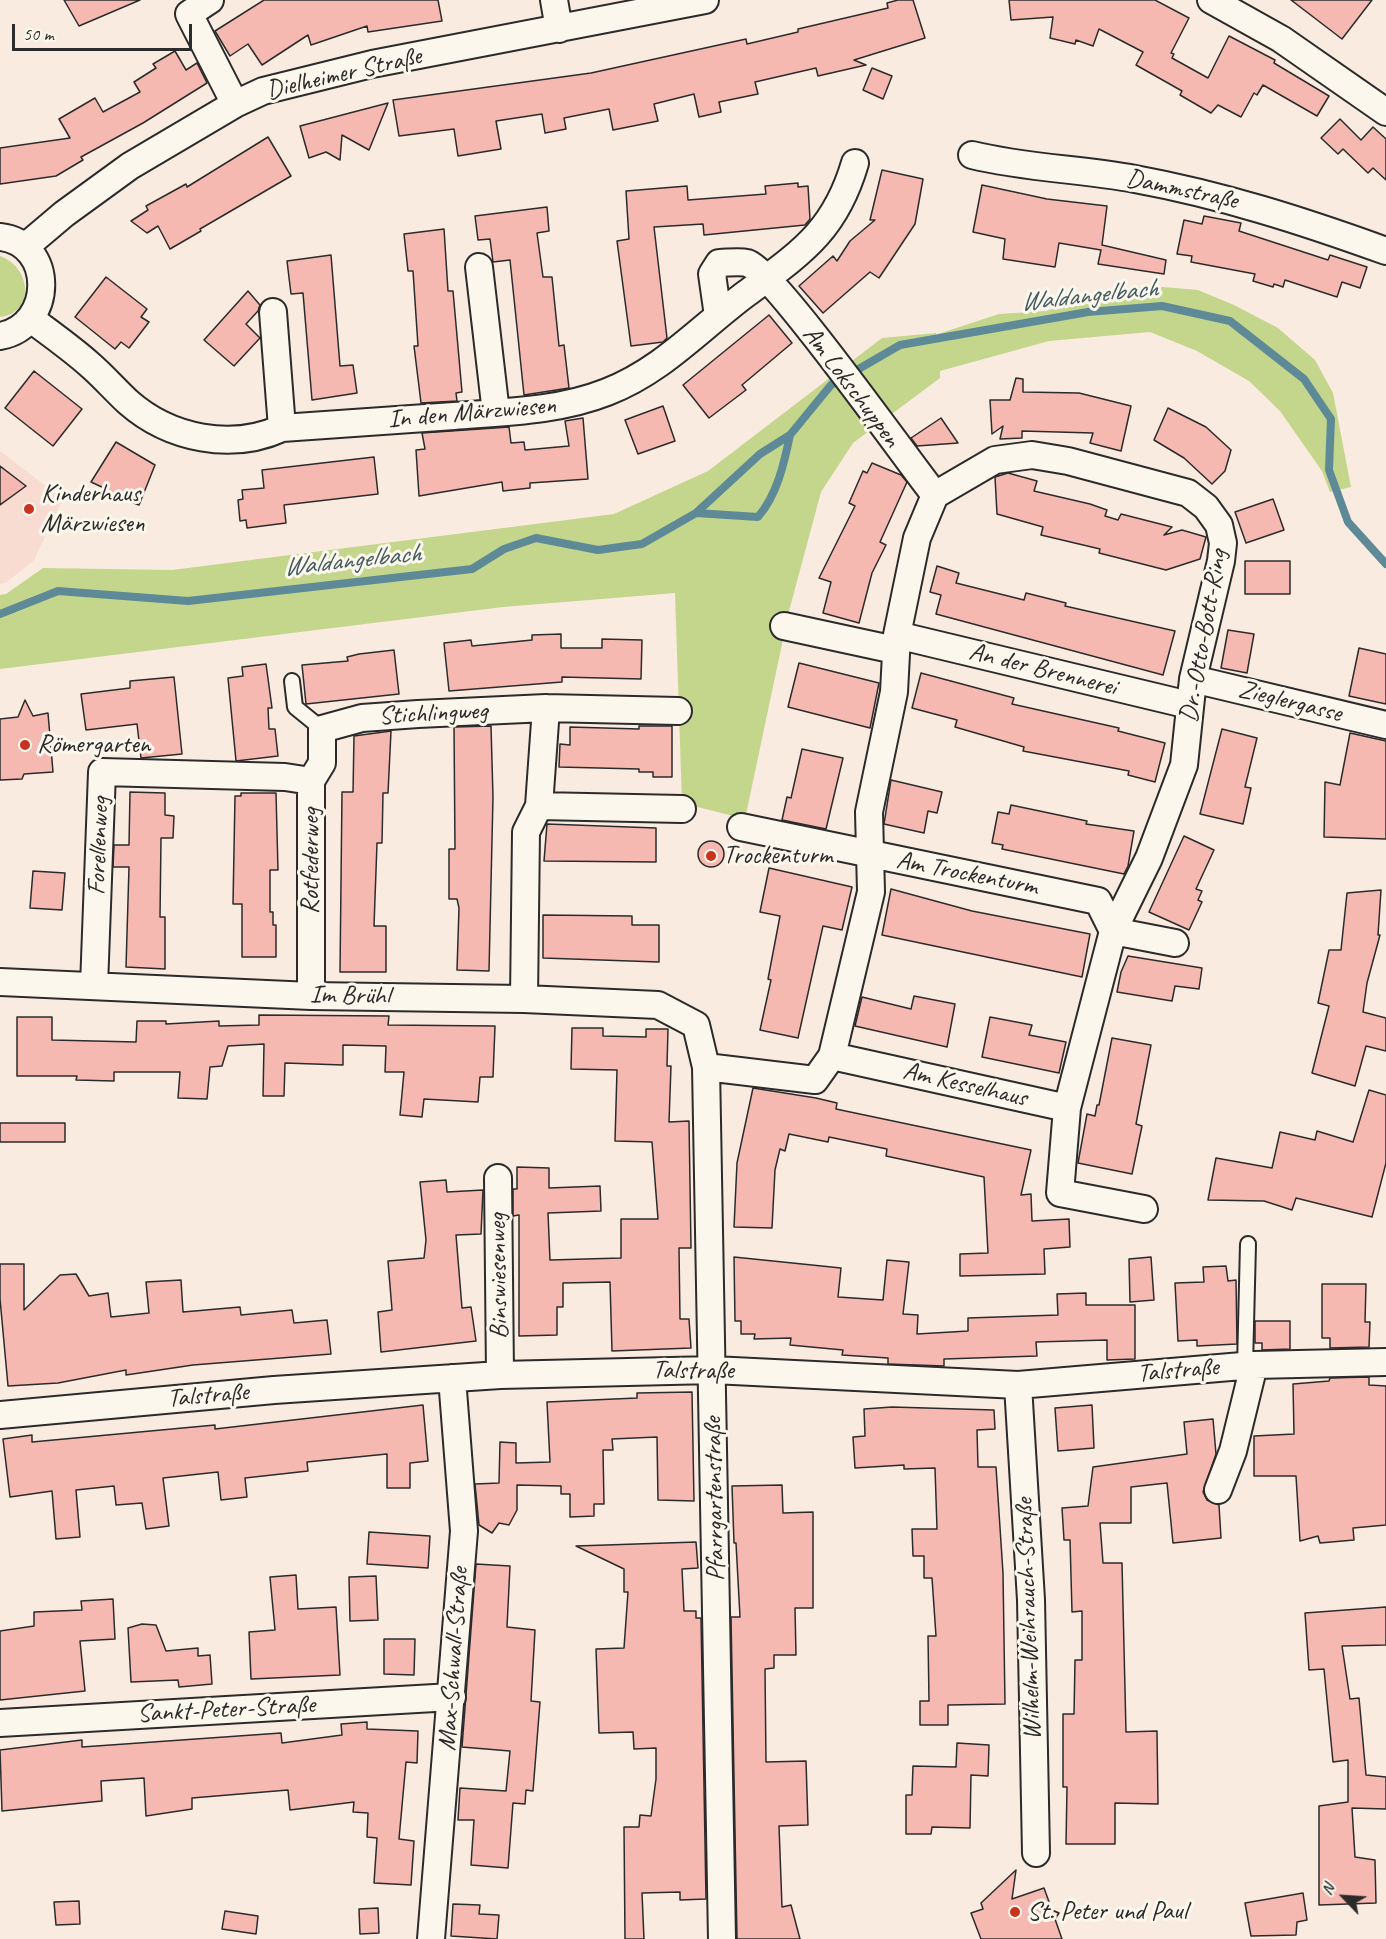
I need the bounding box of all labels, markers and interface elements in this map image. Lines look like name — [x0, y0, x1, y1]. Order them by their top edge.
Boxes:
scale bar — [15, 12, 195, 50]
text: 50 m — [23, 23, 54, 45]
street label: Dielheimer Straße — [263, 41, 425, 107]
street label: Dammstraße — [1124, 163, 1240, 217]
water label: Waldangelbach — [1019, 273, 1159, 319]
street label: Am Lokschuppen — [795, 320, 907, 454]
street label: In den Märzwiesen — [387, 390, 557, 436]
place label: Kinderhaus Märzwiesen — [41, 478, 144, 540]
marker: Kinderhaus Märzwiesen — [22, 502, 36, 516]
water label: Waldangelbach — [282, 538, 422, 584]
street label: Dr.-Otto-Bott-Ring — [1173, 547, 1235, 725]
street label: An der Brennerei — [966, 637, 1120, 703]
street label: Zieglergasse — [1235, 674, 1345, 730]
street label: Stichlingweg — [378, 696, 488, 732]
place label: Römergarten — [37, 729, 150, 761]
marker: Römergarten — [18, 738, 32, 752]
street label: Forellenweg — [82, 796, 116, 896]
street label: Rotfederweg — [295, 808, 327, 914]
place label: Trockenturm — [723, 840, 832, 872]
street label: Am Trockenturm — [894, 845, 1040, 903]
marker: Trockenturm — [704, 849, 718, 863]
street label: Im Brühl — [310, 980, 390, 1012]
street label: Am Kesselhaus — [900, 1056, 1030, 1114]
street label: Binswiesenweg — [482, 1213, 516, 1339]
street label: Talstraße — [1136, 1352, 1220, 1390]
street label: Talstraße — [652, 1355, 734, 1387]
street label: Talstraße — [166, 1377, 250, 1415]
street label: Pfarrgartenstraße — [698, 1417, 732, 1581]
street label: Wilhelm-Weihrauch-Straße — [1009, 1498, 1049, 1740]
street label: Max-Schwall-Straße — [432, 1566, 476, 1752]
street label: Sankt-Peter-Straße — [136, 1690, 316, 1730]
north arrow — [1314, 1867, 1374, 1927]
text: N — [1317, 1881, 1339, 1898]
place label: St. Peter und Paul — [1027, 1896, 1187, 1928]
marker: St. Peter und Paul — [1008, 1905, 1022, 1919]

